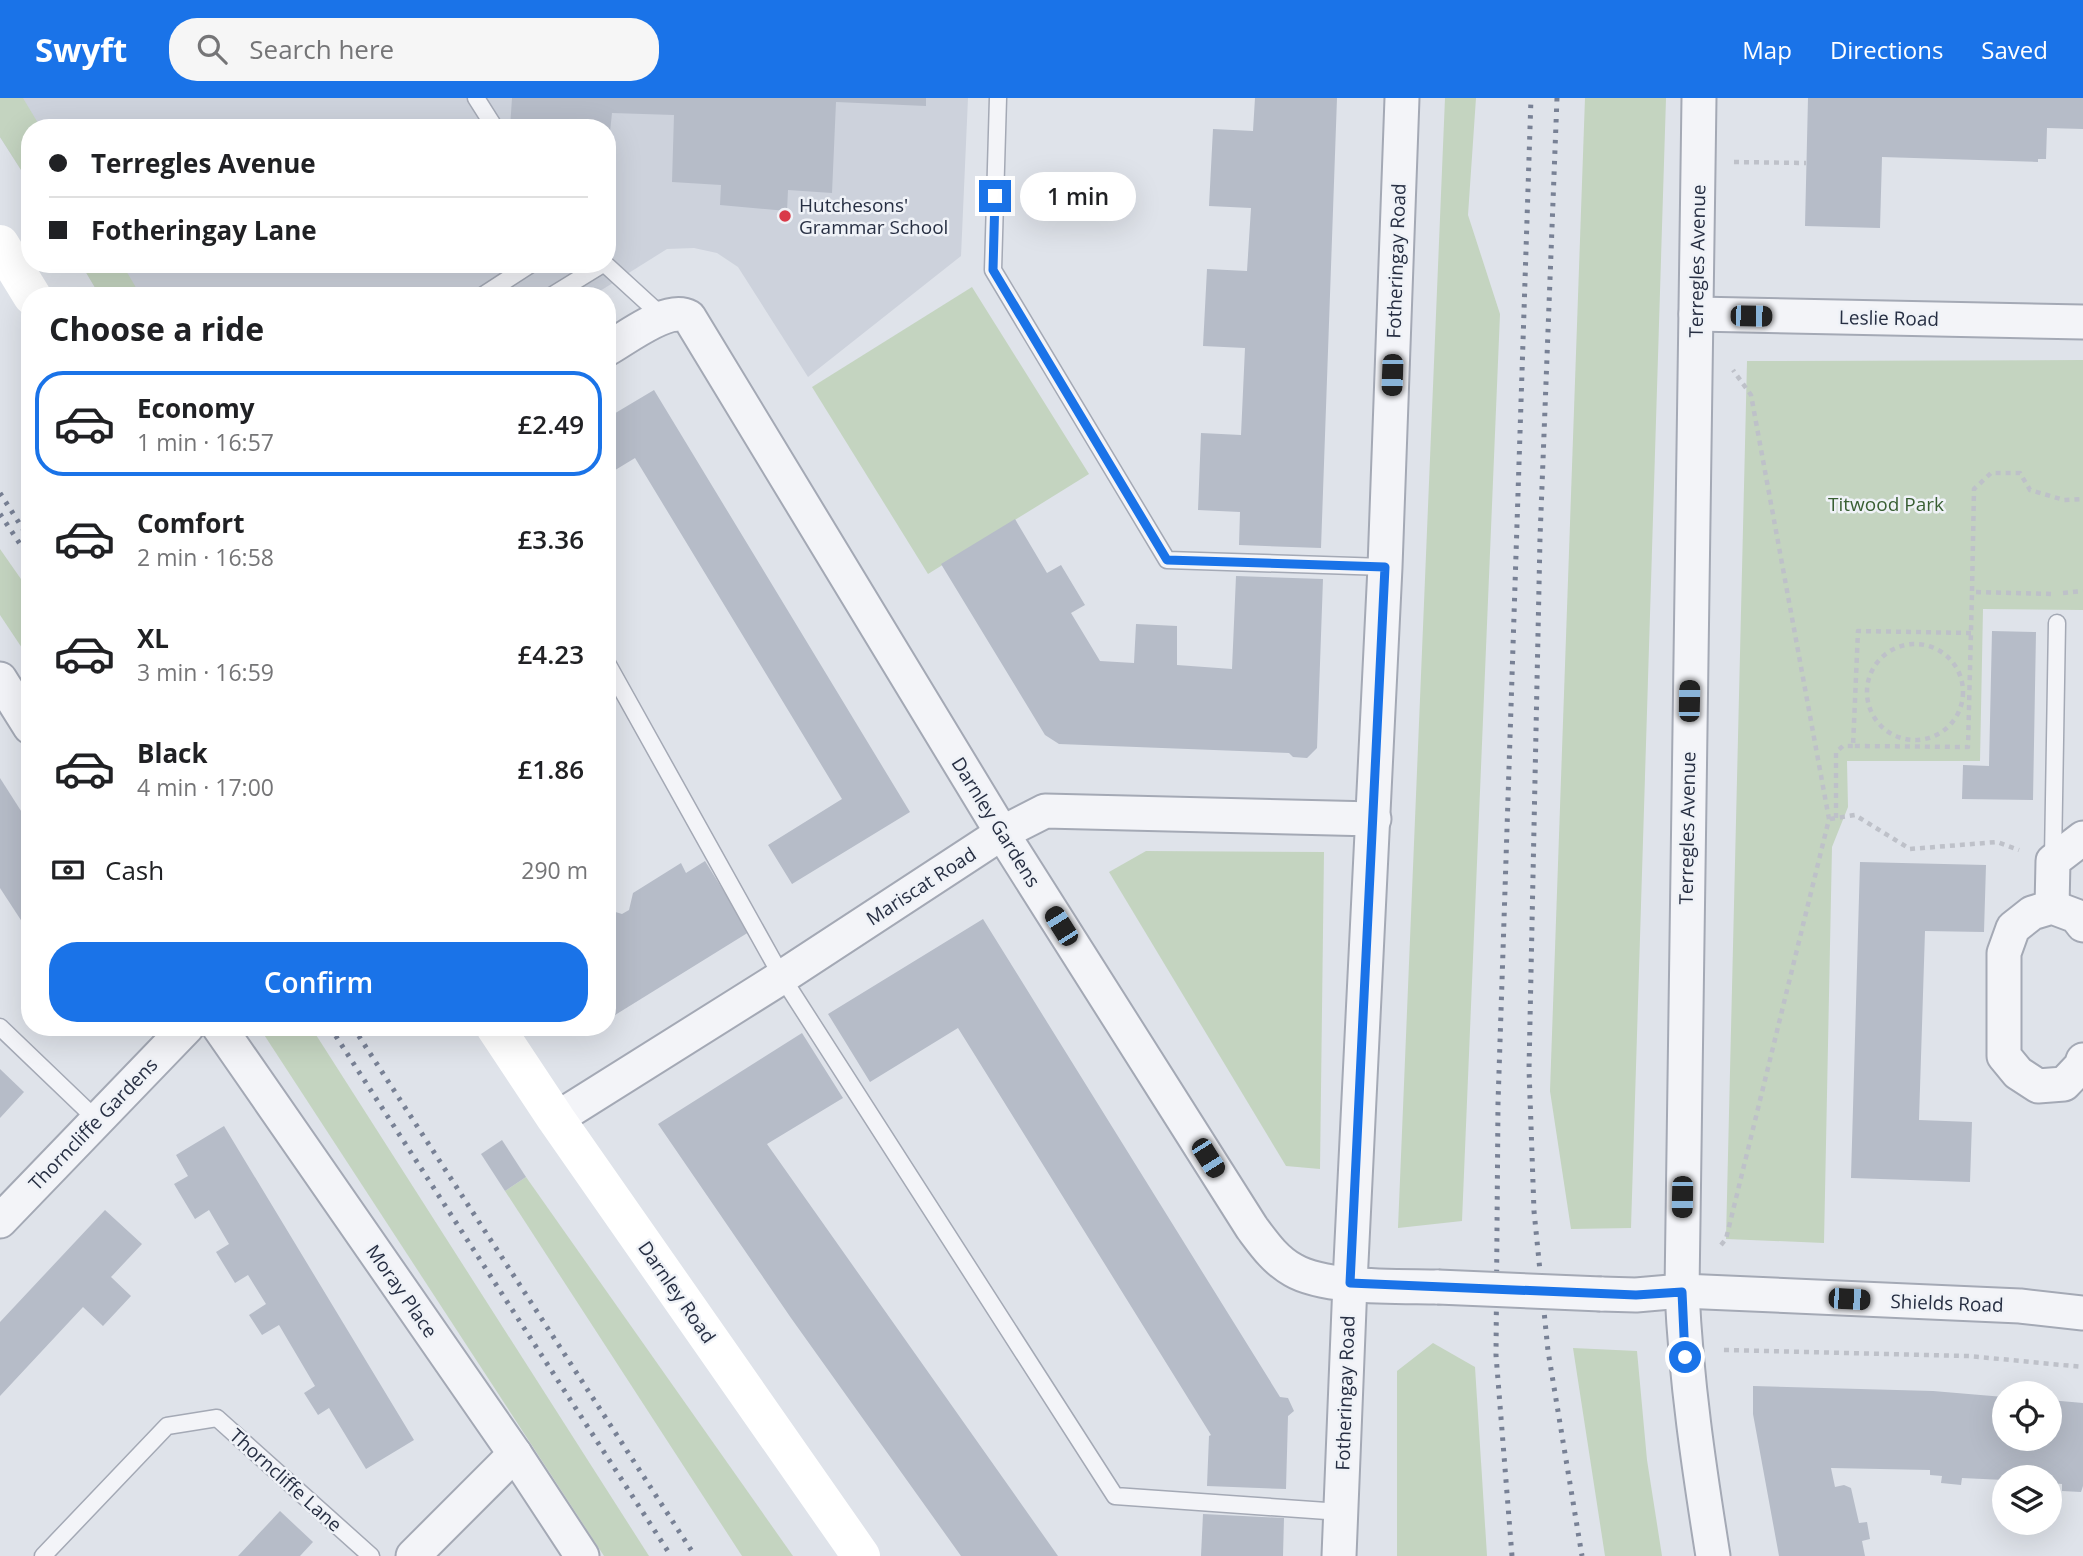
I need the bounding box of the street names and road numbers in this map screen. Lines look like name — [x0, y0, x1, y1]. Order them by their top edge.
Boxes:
street label: Fotheringay Road — [1380, 183, 1412, 339]
street label: Terregles Avenue — [1683, 184, 1711, 338]
street label: Leslie Road — [1839, 304, 1939, 332]
street label: Terregles Avenue — [1673, 751, 1701, 905]
street label: Darnley Gardens — [946, 752, 1046, 892]
street label: Mariscat Road — [861, 841, 981, 931]
street label: Thorncliffe Gardens — [23, 1052, 163, 1196]
street label: Darnley Road — [632, 1236, 722, 1348]
street label: Moray Place — [360, 1239, 444, 1343]
street label: Shields Road — [1890, 1288, 2004, 1318]
street label: Fotheringay Road — [1329, 1315, 1361, 1471]
street label: Thorncliffe Lane — [224, 1423, 348, 1537]

